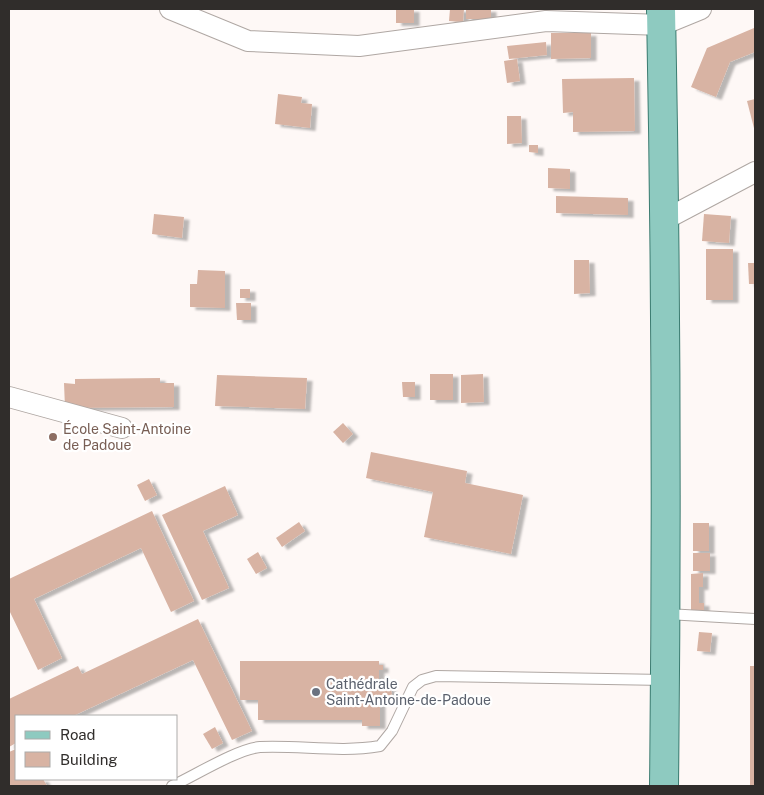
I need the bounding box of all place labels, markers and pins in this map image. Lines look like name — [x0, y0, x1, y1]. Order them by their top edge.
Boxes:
place label: École Saint-Antoine de Padoue — [63, 420, 191, 453]
marker: École Saint-Antoine de Padoue — [47, 431, 59, 443]
place label: Cathédrale Saint-Antoine-de-Padoue — [326, 676, 491, 708]
marker: Cathédrale Saint-Antoine-de-Padoue — [310, 686, 322, 698]

